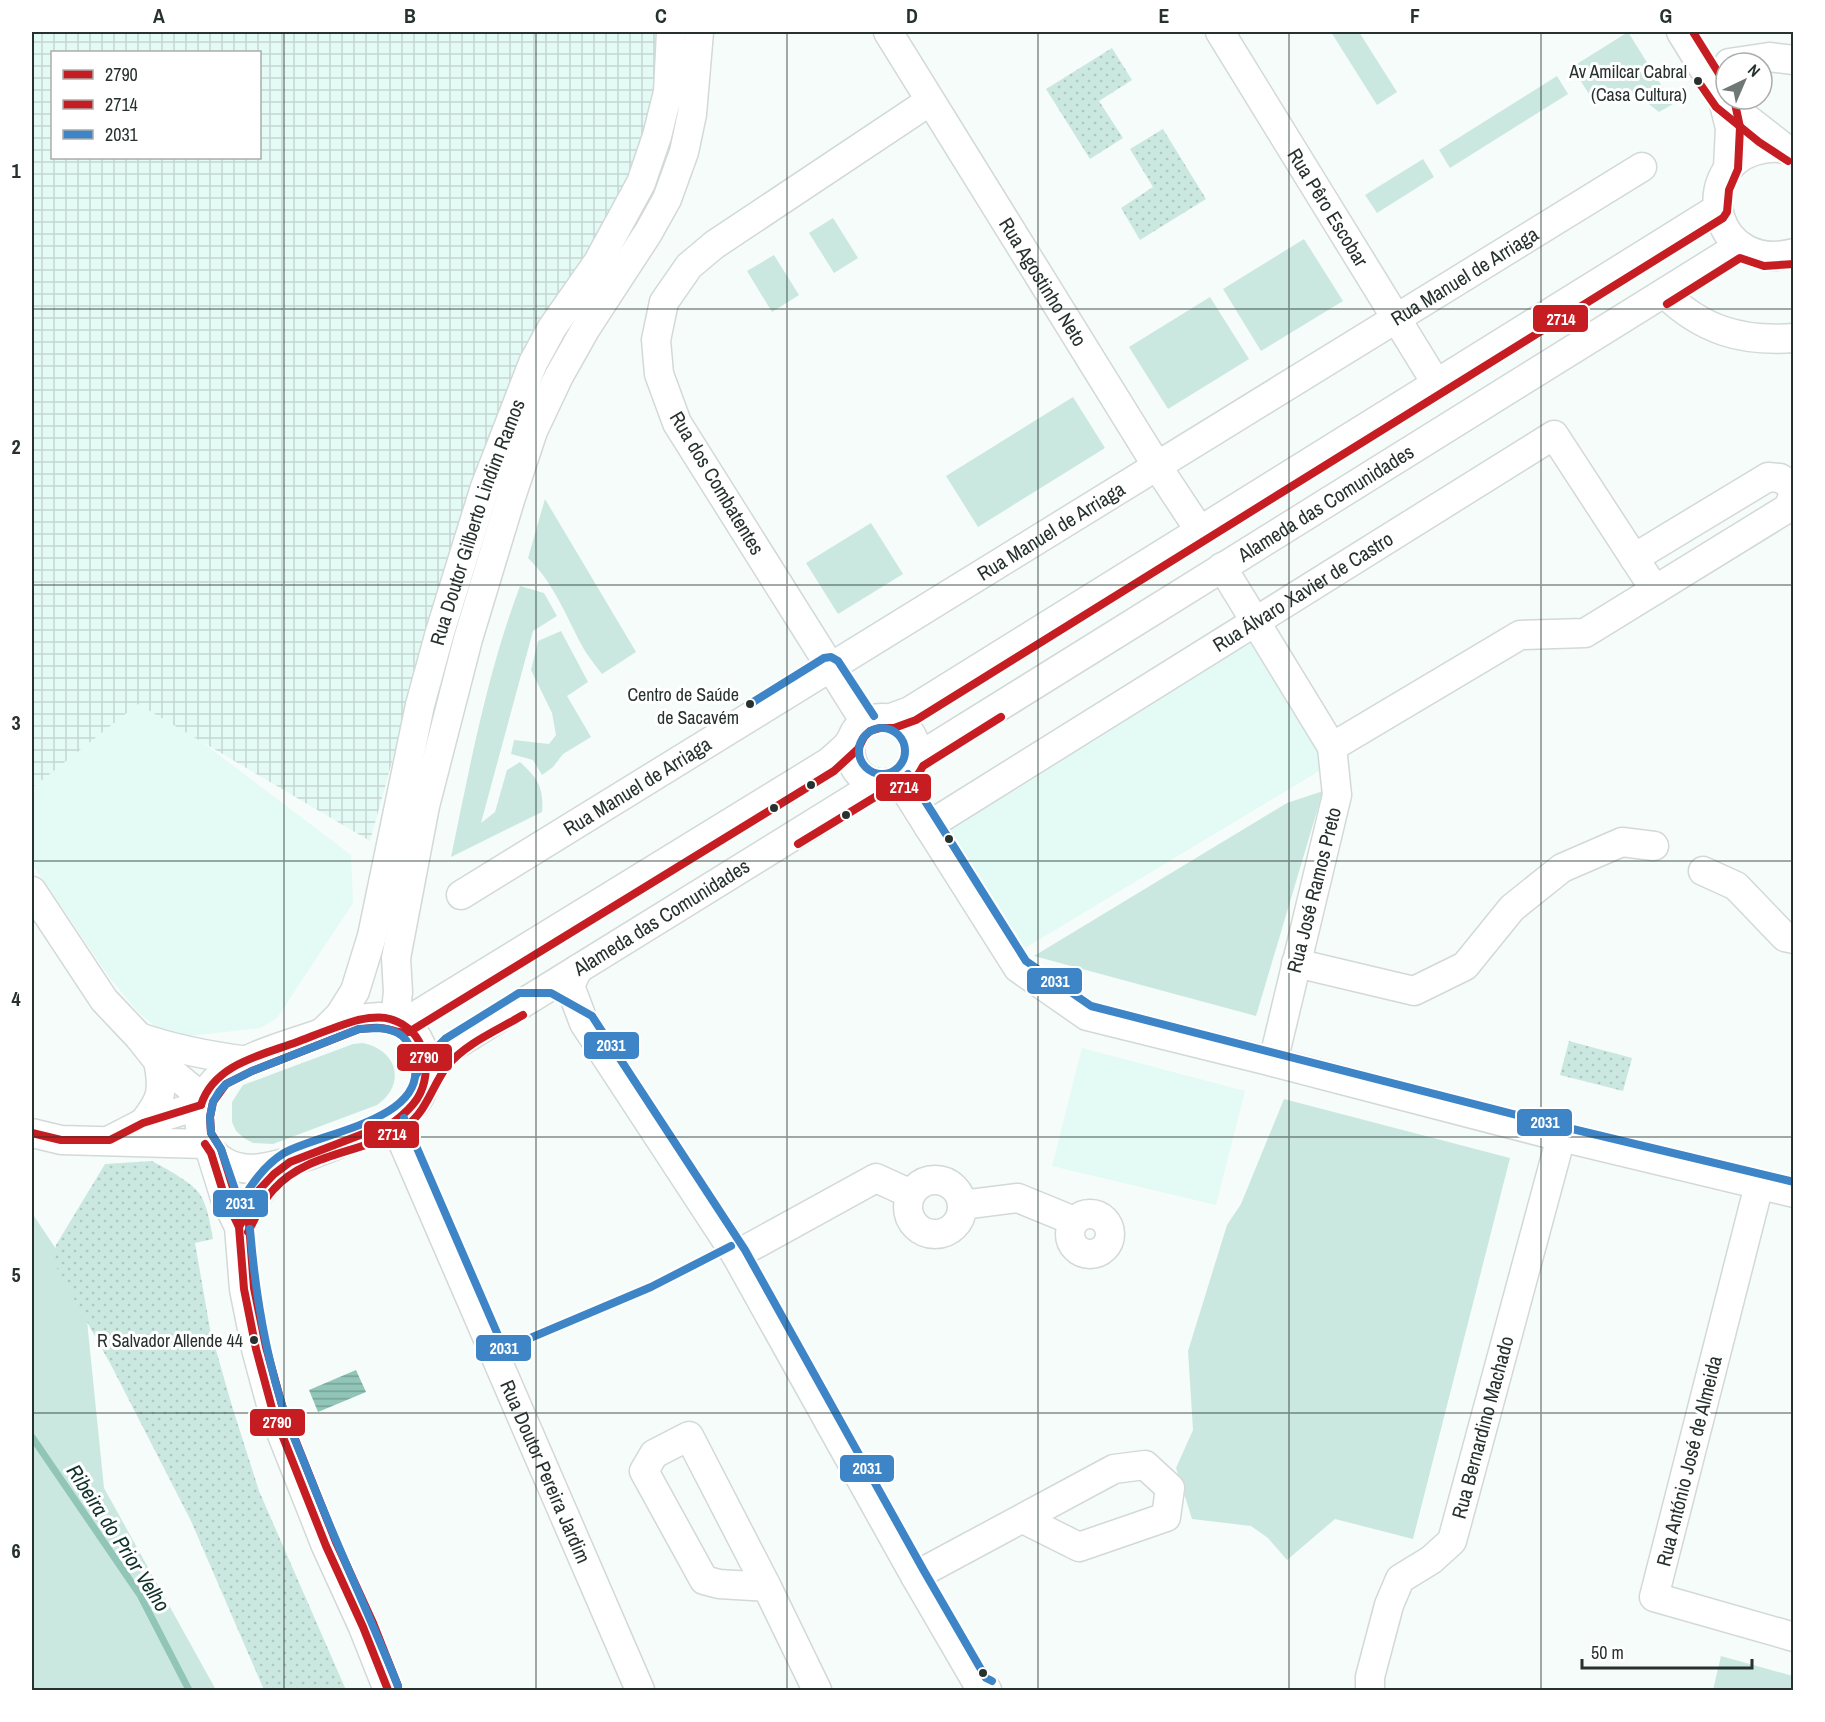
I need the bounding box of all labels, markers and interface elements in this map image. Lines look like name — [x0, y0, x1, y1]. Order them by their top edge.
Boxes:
text: A — [153, 2, 165, 29]
text: B — [404, 2, 416, 29]
text: C — [655, 2, 667, 29]
text: D — [906, 2, 918, 29]
text: E — [1159, 2, 1170, 29]
text: F — [1410, 2, 1420, 29]
text: G — [1660, 2, 1672, 29]
legend — [51, 51, 261, 159]
north arrow — [1714, 51, 1774, 111]
place label: Av Amilcar Cabral (Casa Cultura) — [1568, 59, 1687, 107]
text: N — [1743, 59, 1765, 81]
text: 2790 — [105, 62, 138, 87]
marker: Av Amilcar Cabral (Casa Cultura) — [1692, 75, 1704, 87]
text: 2714 — [105, 92, 138, 117]
text: 2031 — [105, 122, 139, 147]
street label: Rua Pêro Escobar — [1282, 143, 1375, 272]
text: 1 — [11, 157, 21, 184]
street label: Rua Agostinho Neto — [993, 212, 1093, 351]
street label: Rua Manuel de Arriaga — [1385, 220, 1543, 332]
line badge: 2714 — [1532, 304, 1589, 333]
text: 2714 — [1546, 308, 1576, 330]
street label: Rua Doutor Gilberto Lindim Ramos — [423, 395, 531, 648]
street label: Rua dos Combatentes — [664, 406, 771, 560]
text: 2 — [11, 433, 21, 460]
street label: Alameda das Comunidades — [1232, 438, 1419, 568]
street label: Rua Manuel de Arriaga — [972, 475, 1130, 587]
street label: Rua Álvaro Xavier de Castro — [1207, 525, 1398, 658]
place label: Centro de Saúde de Sacavém — [627, 682, 739, 730]
marker: Centro de Saúde de Sacavém — [744, 698, 756, 710]
text: 3 — [11, 709, 21, 736]
street label: Rua Manuel de Arriaga — [558, 730, 716, 842]
line badge: 2714 — [875, 773, 932, 802]
text: 2714 — [889, 776, 919, 798]
unlabelled marker — [805, 779, 817, 791]
unlabelled marker — [768, 802, 780, 814]
street label: Rua José Ramos Preto — [1280, 804, 1347, 975]
unlabelled marker — [840, 809, 852, 821]
unlabelled marker — [943, 833, 955, 845]
street label: Alameda das Comunidades — [567, 852, 754, 982]
line badge: 2031 — [1026, 967, 1083, 995]
text: 2031 — [1040, 970, 1070, 992]
text: 4 — [11, 985, 21, 1012]
line badge: 2031 — [583, 1031, 640, 1060]
text: 2031 — [596, 1034, 626, 1056]
line badge: 2790 — [396, 1043, 453, 1072]
text: 2790 — [409, 1046, 439, 1068]
line badge: 2031 — [1516, 1108, 1573, 1137]
text: 2031 — [1530, 1111, 1560, 1133]
line badge: 2714 — [363, 1120, 420, 1149]
text: 2714 — [377, 1123, 407, 1145]
line badge: 2031 — [212, 1189, 269, 1218]
text: 2031 — [225, 1192, 255, 1214]
text: 5 — [11, 1261, 21, 1288]
place label: R Salvador Allende 44 — [97, 1328, 243, 1353]
street label: Rua Bernardino Machado — [1445, 1333, 1520, 1522]
marker: R Salvador Allende 44 — [248, 1334, 260, 1346]
line badge: 2031 — [475, 1334, 532, 1362]
text: 2031 — [489, 1337, 519, 1359]
street label: Rua António José de Almeida — [1649, 1353, 1728, 1569]
street label: Rua Doutor Pereira Jardim — [494, 1376, 597, 1567]
line badge: 2790 — [249, 1408, 306, 1437]
text: 2790 — [262, 1411, 292, 1433]
line badge: 2031 — [839, 1454, 895, 1483]
text: 2031 — [852, 1457, 882, 1479]
water label: Ribeira do Prior Velho — [60, 1458, 177, 1617]
text: 6 — [11, 1537, 21, 1564]
scale bar — [1582, 1632, 1752, 1670]
text: 50 m — [1591, 1640, 1624, 1665]
unlabelled marker — [977, 1667, 989, 1679]

